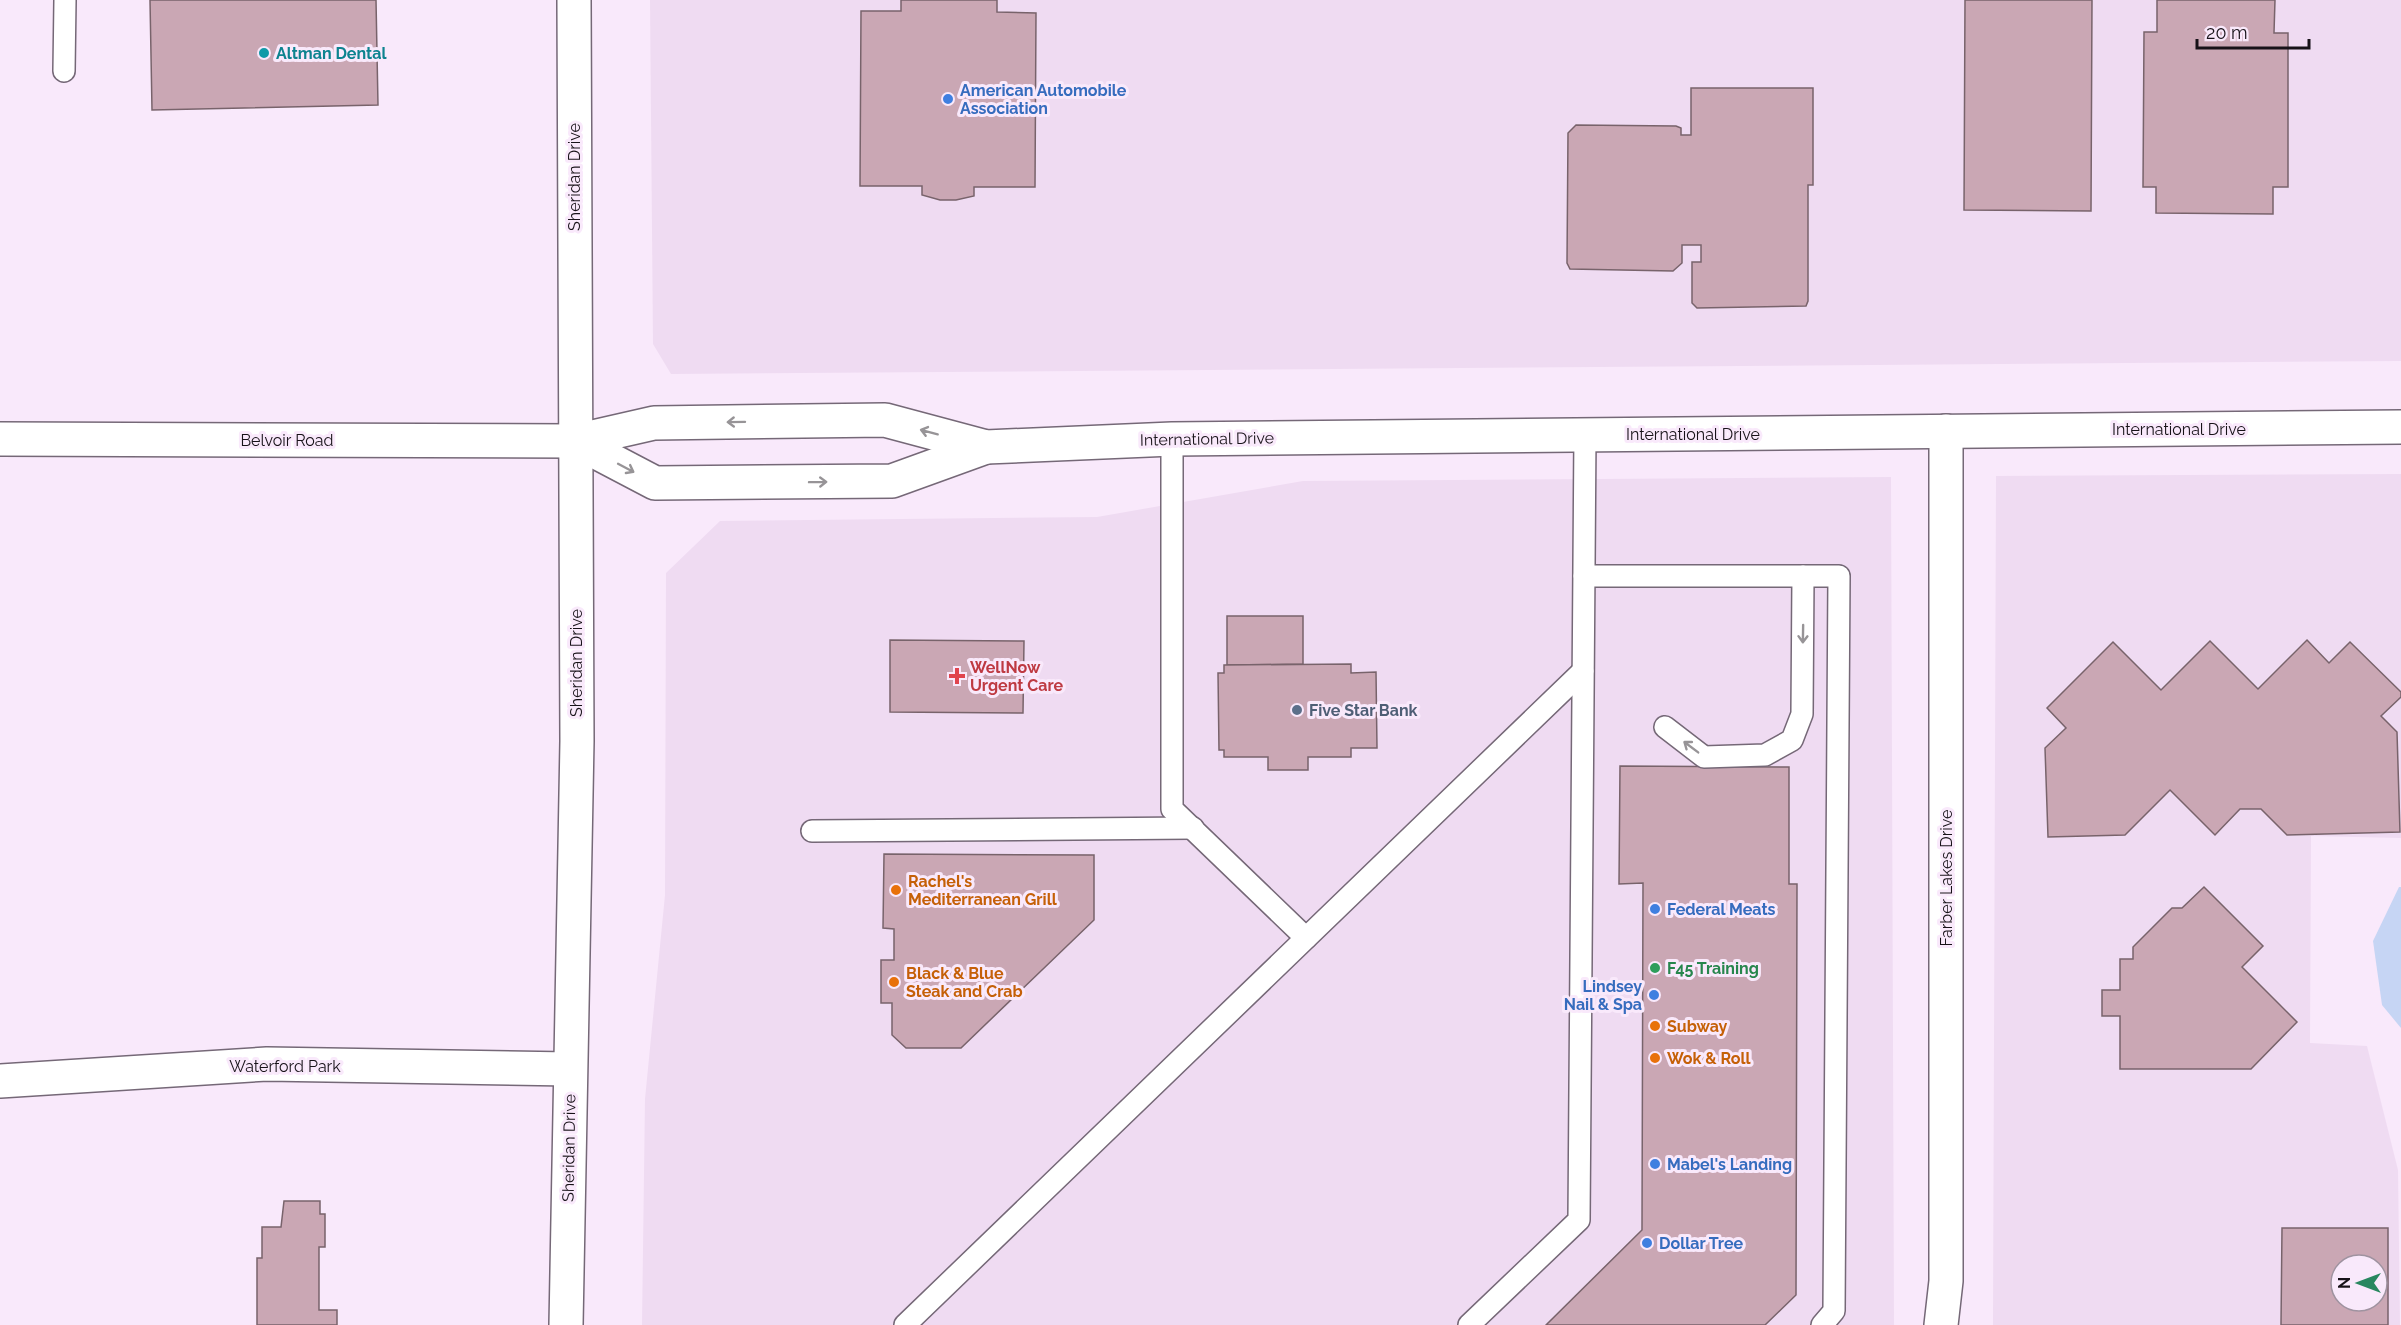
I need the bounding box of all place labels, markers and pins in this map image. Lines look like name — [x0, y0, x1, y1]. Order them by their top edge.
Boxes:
place label: Altman Dental — [276, 44, 387, 63]
marker: Altman Dental — [257, 46, 271, 60]
place label: American Automobile Association — [960, 81, 1127, 118]
marker: American Automobile Association — [941, 92, 955, 106]
place label: WellNow Urgent Care — [970, 658, 1064, 695]
marker: WellNow Urgent Care — [948, 667, 966, 685]
place label: Five Star Bank — [1309, 701, 1418, 720]
marker: Five Star Bank — [1290, 703, 1304, 717]
place label: Rachel's Mediterranean Grill — [908, 872, 1058, 909]
marker: Rachel's Mediterranean Grill — [889, 883, 903, 897]
place label: Federal Meats — [1667, 900, 1776, 919]
marker: Federal Meats — [1648, 902, 1662, 916]
place label: F45 Training — [1667, 959, 1759, 978]
marker: F45 Training — [1648, 961, 1662, 975]
place label: Black & Blue Steak and Crab — [906, 964, 1023, 1001]
marker: Black & Blue Steak and Crab — [887, 975, 901, 989]
place label: Lindsey Nail & Spa — [1564, 977, 1642, 1014]
marker: Lindsey Nail & Spa — [1647, 988, 1661, 1002]
place label: Subway — [1667, 1017, 1728, 1036]
marker: Subway — [1648, 1019, 1662, 1033]
place label: Wok & Roll — [1667, 1049, 1752, 1068]
marker: Wok & Roll — [1648, 1051, 1662, 1065]
place label: Mabel's Landing — [1667, 1155, 1792, 1174]
marker: Mabel's Landing — [1648, 1157, 1662, 1171]
place label: Dollar Tree — [1659, 1234, 1743, 1253]
marker: Dollar Tree — [1640, 1236, 1654, 1250]

